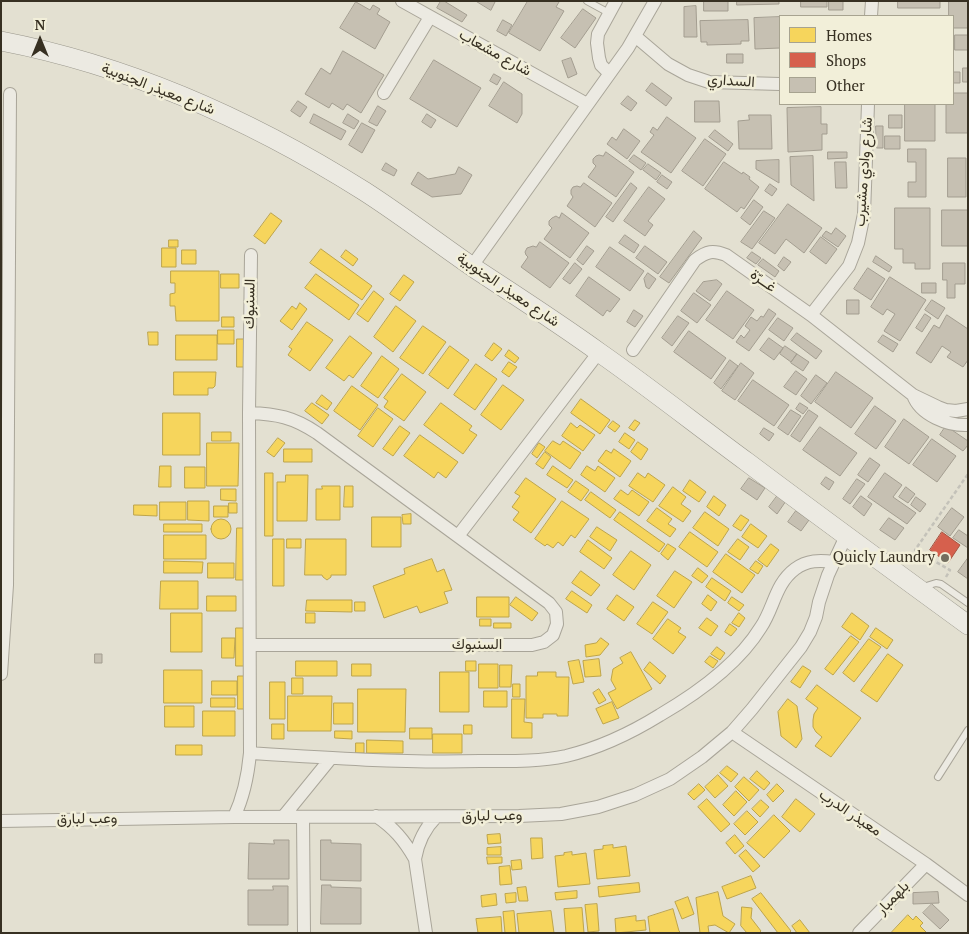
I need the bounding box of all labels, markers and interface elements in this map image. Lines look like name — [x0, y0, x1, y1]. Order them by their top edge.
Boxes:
north arrow — [15, 15, 65, 65]
text: N — [35, 15, 45, 34]
legend — [779, 15, 954, 105]
text: Homes — [826, 25, 872, 45]
street label: شارع مشعاب — [456, 26, 534, 80]
text: Shops — [826, 50, 866, 70]
street label: شارع معيذر الجنوبية — [99, 59, 217, 119]
street label: السداري — [707, 70, 755, 92]
text: Other — [826, 75, 865, 95]
street label: شارع وادي مشيرب — [851, 117, 877, 227]
street label: شارع معيذر الجنوبية — [453, 249, 563, 331]
street label: غــرّة — [746, 266, 780, 296]
street label: السنبوك — [241, 279, 259, 329]
place label: Quicly Laundry — [833, 549, 935, 567]
marker: Quicly Laundry — [939, 552, 951, 564]
street label: السنبوك — [452, 636, 502, 654]
street label: معيذر الدرب — [815, 786, 885, 840]
street label: وعب لبارق — [462, 806, 522, 826]
street label: وعب لبارق — [57, 809, 117, 829]
street label: بلهمبار — [873, 878, 913, 918]

